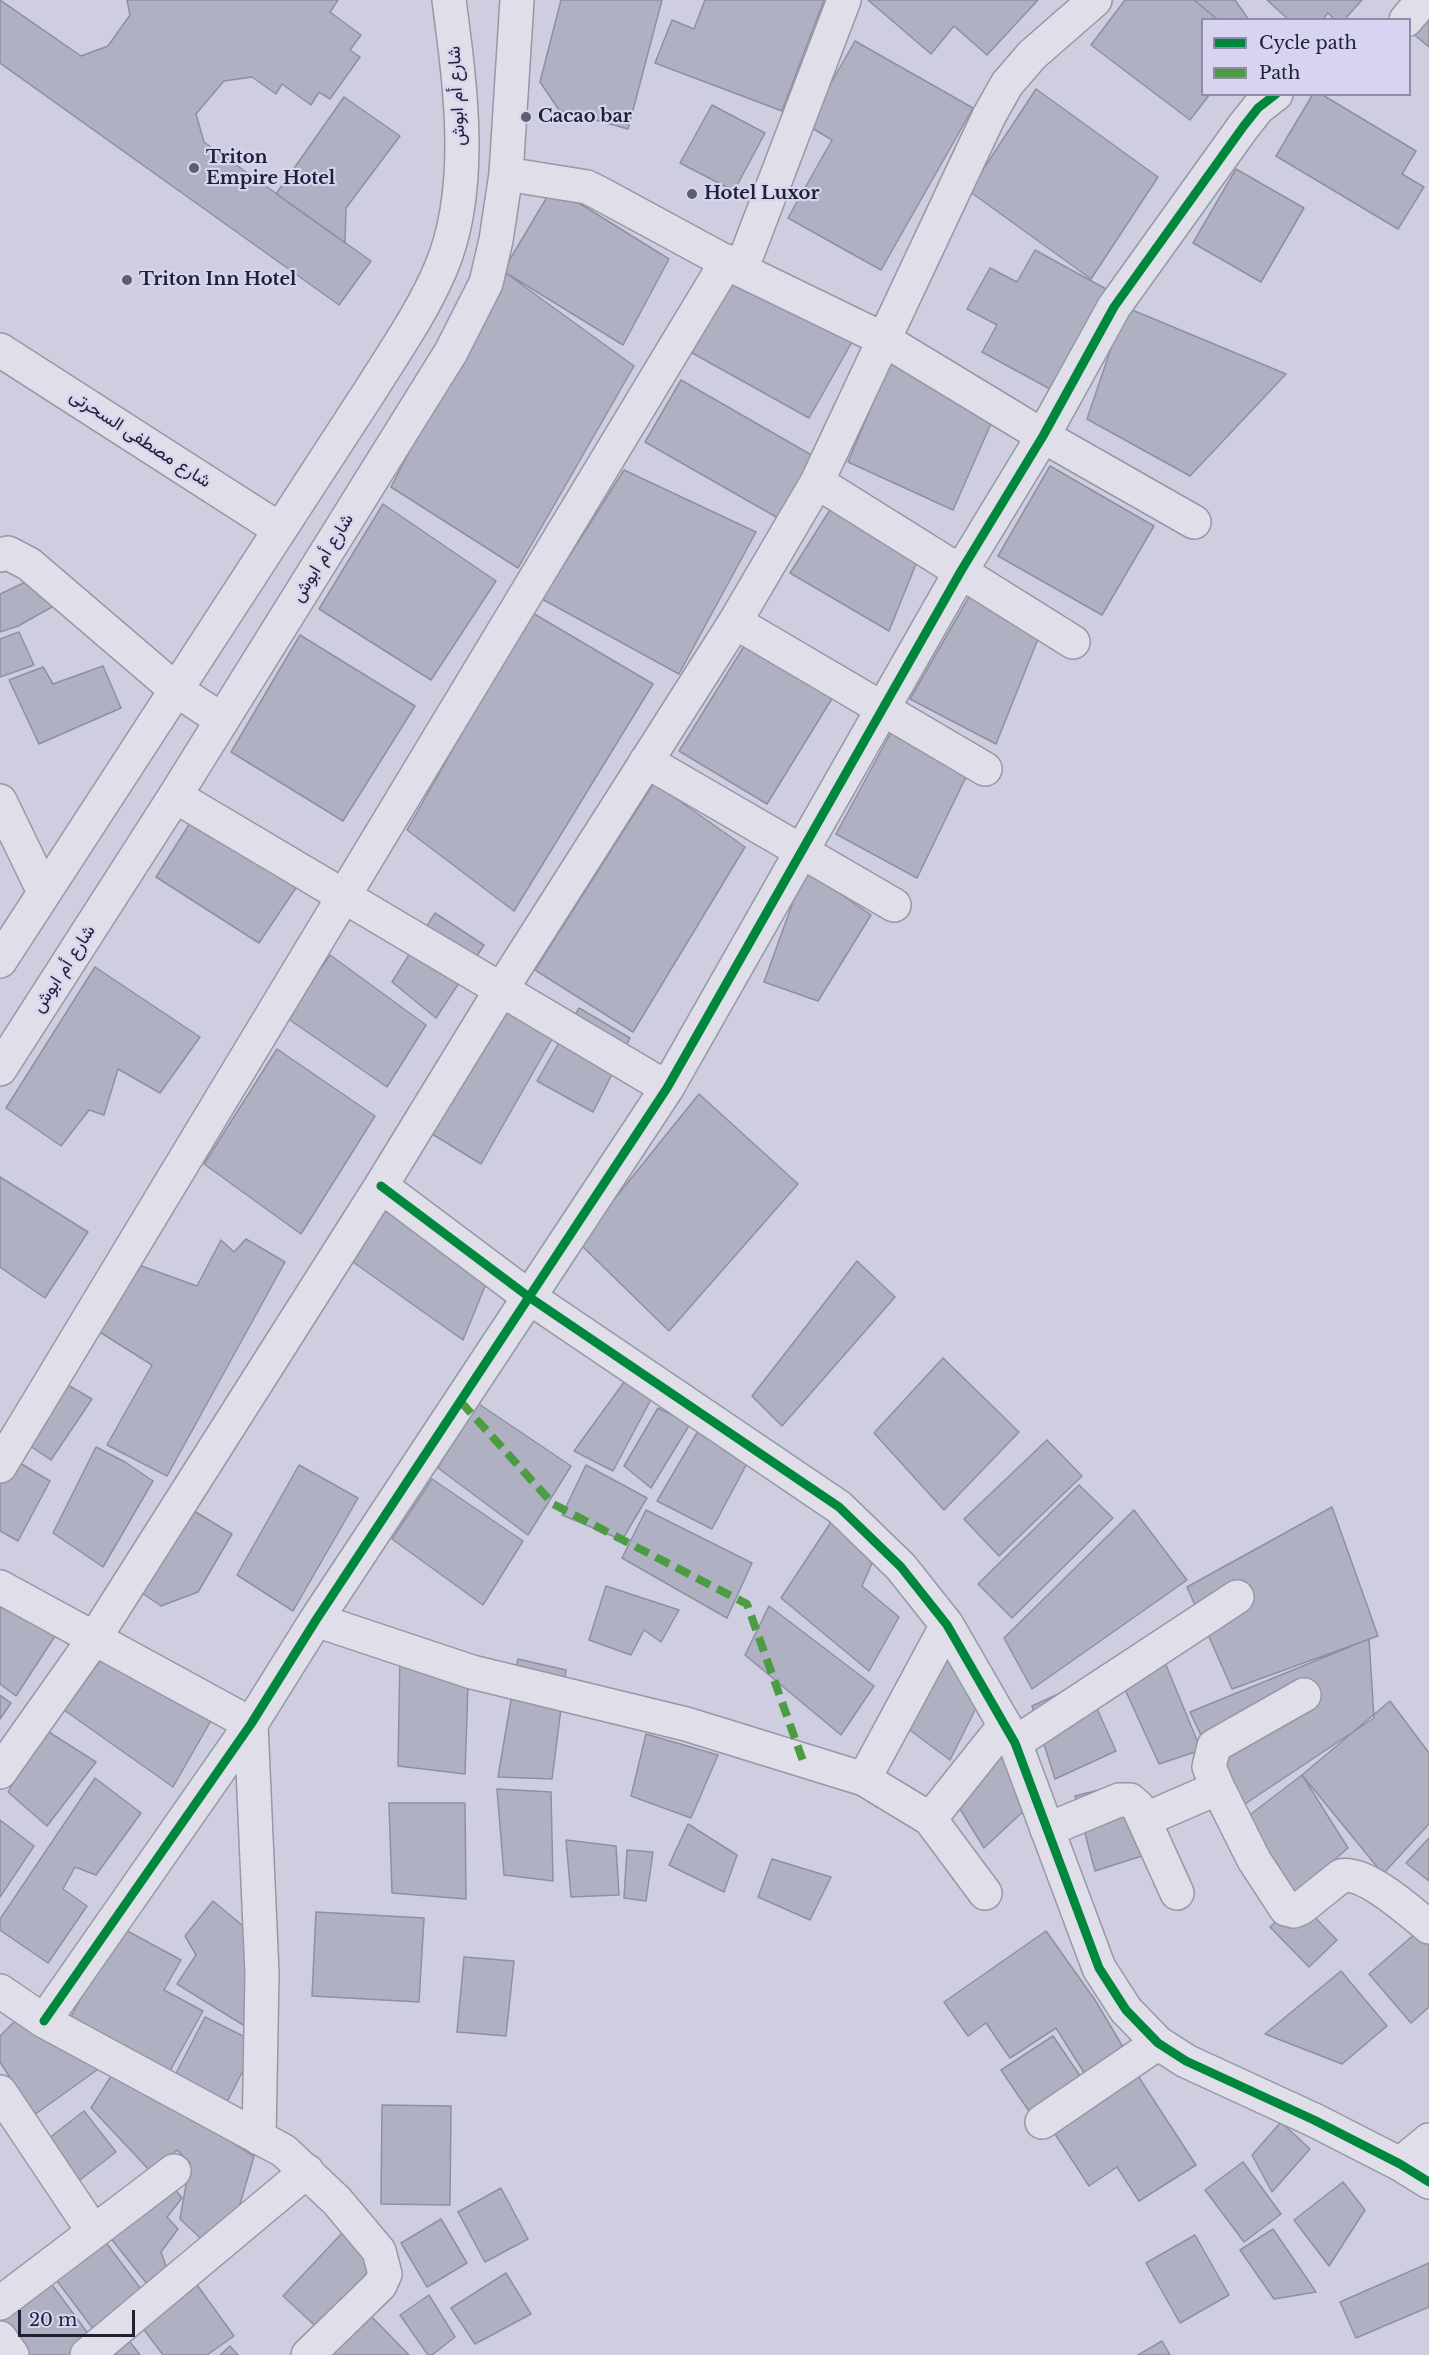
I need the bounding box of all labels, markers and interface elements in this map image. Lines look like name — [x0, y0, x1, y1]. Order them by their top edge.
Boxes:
legend — [1201, 18, 1411, 96]
text: Cycle path — [1259, 32, 1357, 54]
street label: شارع أم ابوش — [444, 45, 470, 147]
text: Path — [1259, 62, 1300, 84]
place label: Cacao bar — [538, 106, 632, 128]
marker: Cacao bar — [519, 110, 533, 124]
place label: Triton Empire Hotel — [206, 147, 335, 190]
marker: Triton Empire Hotel — [187, 161, 201, 175]
place label: Hotel Luxor — [704, 183, 819, 205]
marker: Hotel Luxor — [685, 187, 699, 201]
place label: Triton Inn Hotel — [139, 269, 296, 291]
marker: Triton Inn Hotel — [120, 273, 134, 287]
street label: شارع مصطفى السحرتى — [65, 385, 215, 493]
street label: شارع أم ابوش — [287, 510, 359, 606]
street label: شارع أم ابوش — [28, 921, 100, 1017]
scale bar — [21, 2298, 138, 2336]
text: 20 m — [29, 2309, 77, 2331]

